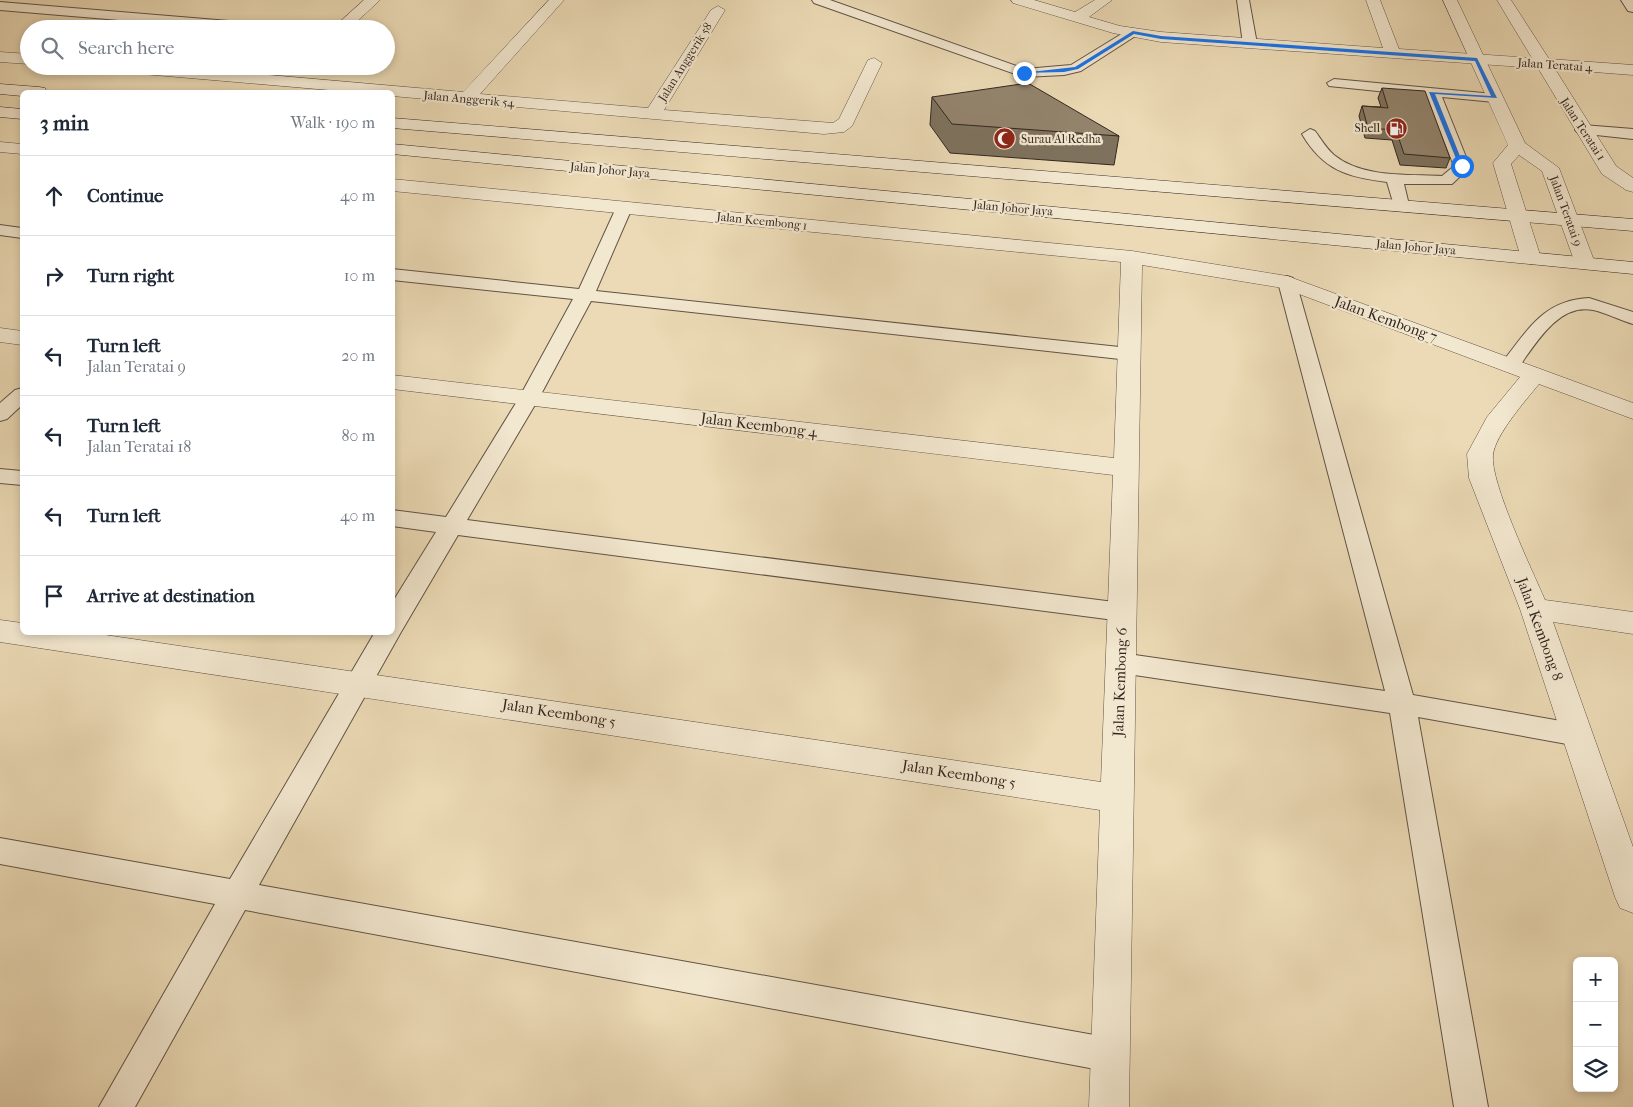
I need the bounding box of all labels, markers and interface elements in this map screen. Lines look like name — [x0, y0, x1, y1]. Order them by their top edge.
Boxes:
search box — [20, 20, 395, 75]
street label: Jalan Anggerik 58 — [655, 20, 715, 105]
icon: search — [38, 34, 66, 62]
text: Search here — [78, 37, 174, 59]
street label: Jalan Teratai 4 — [1516, 55, 1594, 75]
route end — [1013, 62, 1036, 85]
street label: Jalan Anggerik 54 — [422, 88, 516, 110]
street label: Jalan Teratai 1 — [1557, 94, 1609, 163]
text: 3 min — [40, 111, 89, 135]
text: Walk · 190 m — [291, 113, 375, 132]
fuel station icon: Shell — [1384, 116, 1408, 140]
place label: Shell — [1355, 121, 1381, 135]
mosque icon: Surau Al Redha — [993, 127, 1017, 151]
place label: Surau Al Redha — [1021, 132, 1101, 146]
route start — [1451, 155, 1474, 178]
street label: Jalan Johor Jaya — [568, 159, 651, 181]
street label: Jalan Teratai 9 — [1546, 173, 1585, 248]
icon: ahead — [40, 182, 68, 210]
text: Continue — [87, 185, 163, 207]
text: 40 m — [340, 186, 375, 205]
street label: Jalan Johor Jaya — [971, 197, 1054, 219]
street label: Jalan Keembong 1 — [715, 209, 808, 233]
street label: Jalan Johor Jaya — [1374, 236, 1457, 258]
icon: right — [40, 262, 68, 290]
text: Turn right — [87, 265, 174, 287]
text: 10 m — [344, 266, 375, 285]
street label: Jalan Kembong 7 — [1331, 292, 1440, 346]
text: Turn left — [87, 335, 161, 357]
icon: left — [40, 342, 68, 370]
text: 20 m — [341, 346, 375, 365]
text: Jalan Teratai 9 — [87, 357, 186, 376]
street label: Jalan Keembong 4 — [699, 409, 819, 441]
text: Turn left — [87, 415, 161, 437]
icon: left — [40, 422, 68, 450]
text: 80 m — [341, 426, 375, 445]
text: Jalan Teratai 18 — [87, 437, 191, 456]
icon: left — [40, 502, 68, 530]
text: Turn left — [87, 505, 161, 527]
text: 40 m — [340, 506, 375, 525]
street label: Jalan Kembong 8 — [1513, 574, 1567, 683]
icon: arrive — [40, 582, 68, 610]
text: Arrive at destination — [87, 585, 255, 607]
street label: Jalan Kembong 6 — [1109, 626, 1131, 738]
street label: Jalan Keembong 5 — [500, 695, 617, 731]
street label: Jalan Keembong 5 — [900, 756, 1017, 792]
map controls — [1573, 957, 1618, 1092]
button: + — [1573, 957, 1618, 1002]
button: − — [1573, 1002, 1618, 1047]
button: layers — [1573, 1047, 1618, 1092]

